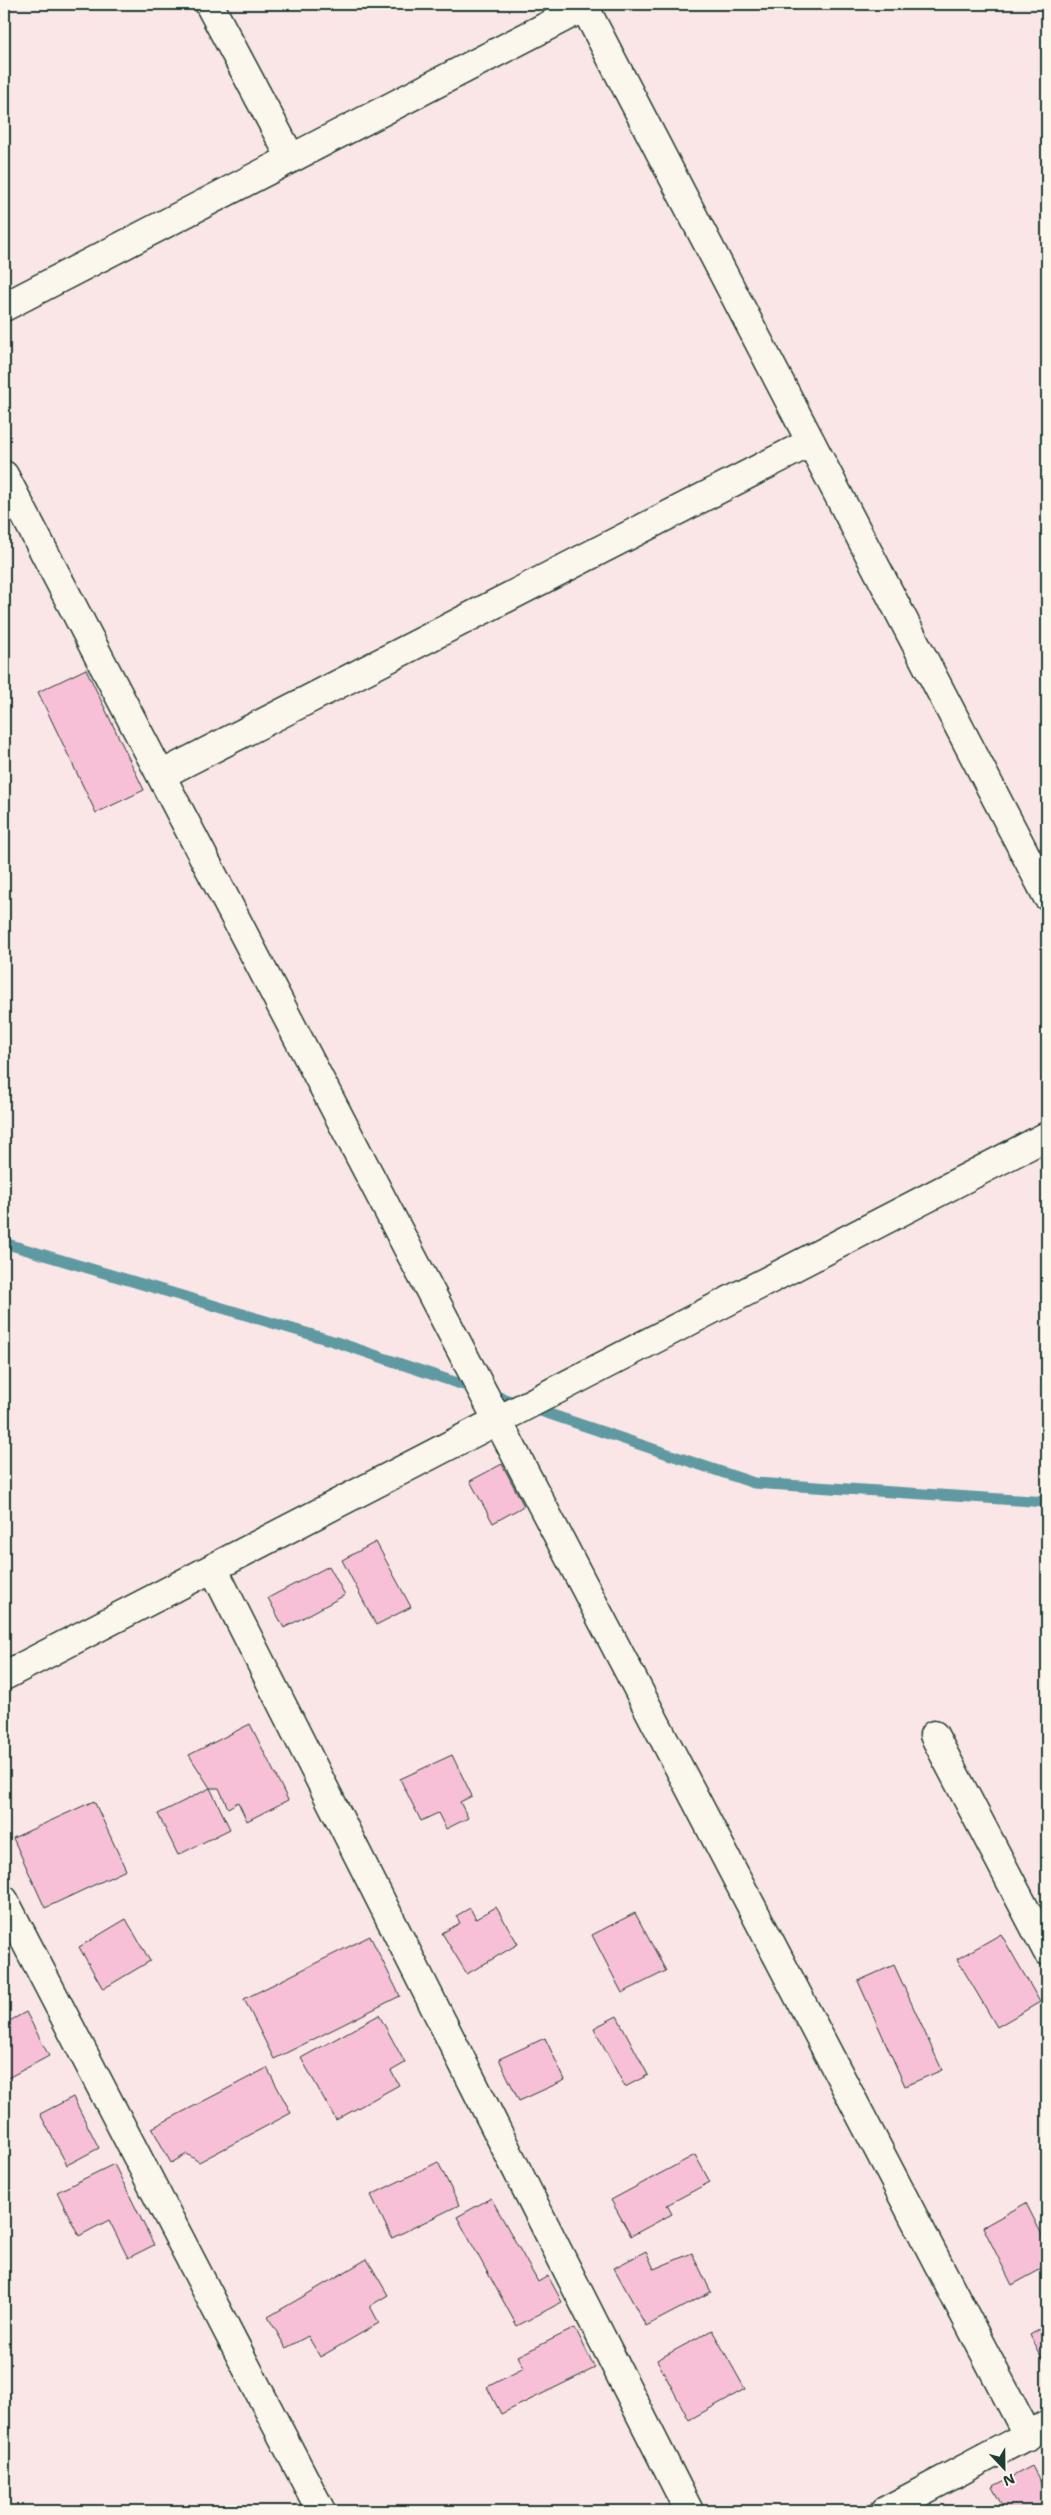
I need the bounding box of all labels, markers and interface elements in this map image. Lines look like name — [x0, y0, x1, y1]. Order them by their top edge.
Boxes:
north arrow — [978, 2442, 1028, 2492]
text: N — [1000, 2470, 1017, 2490]

